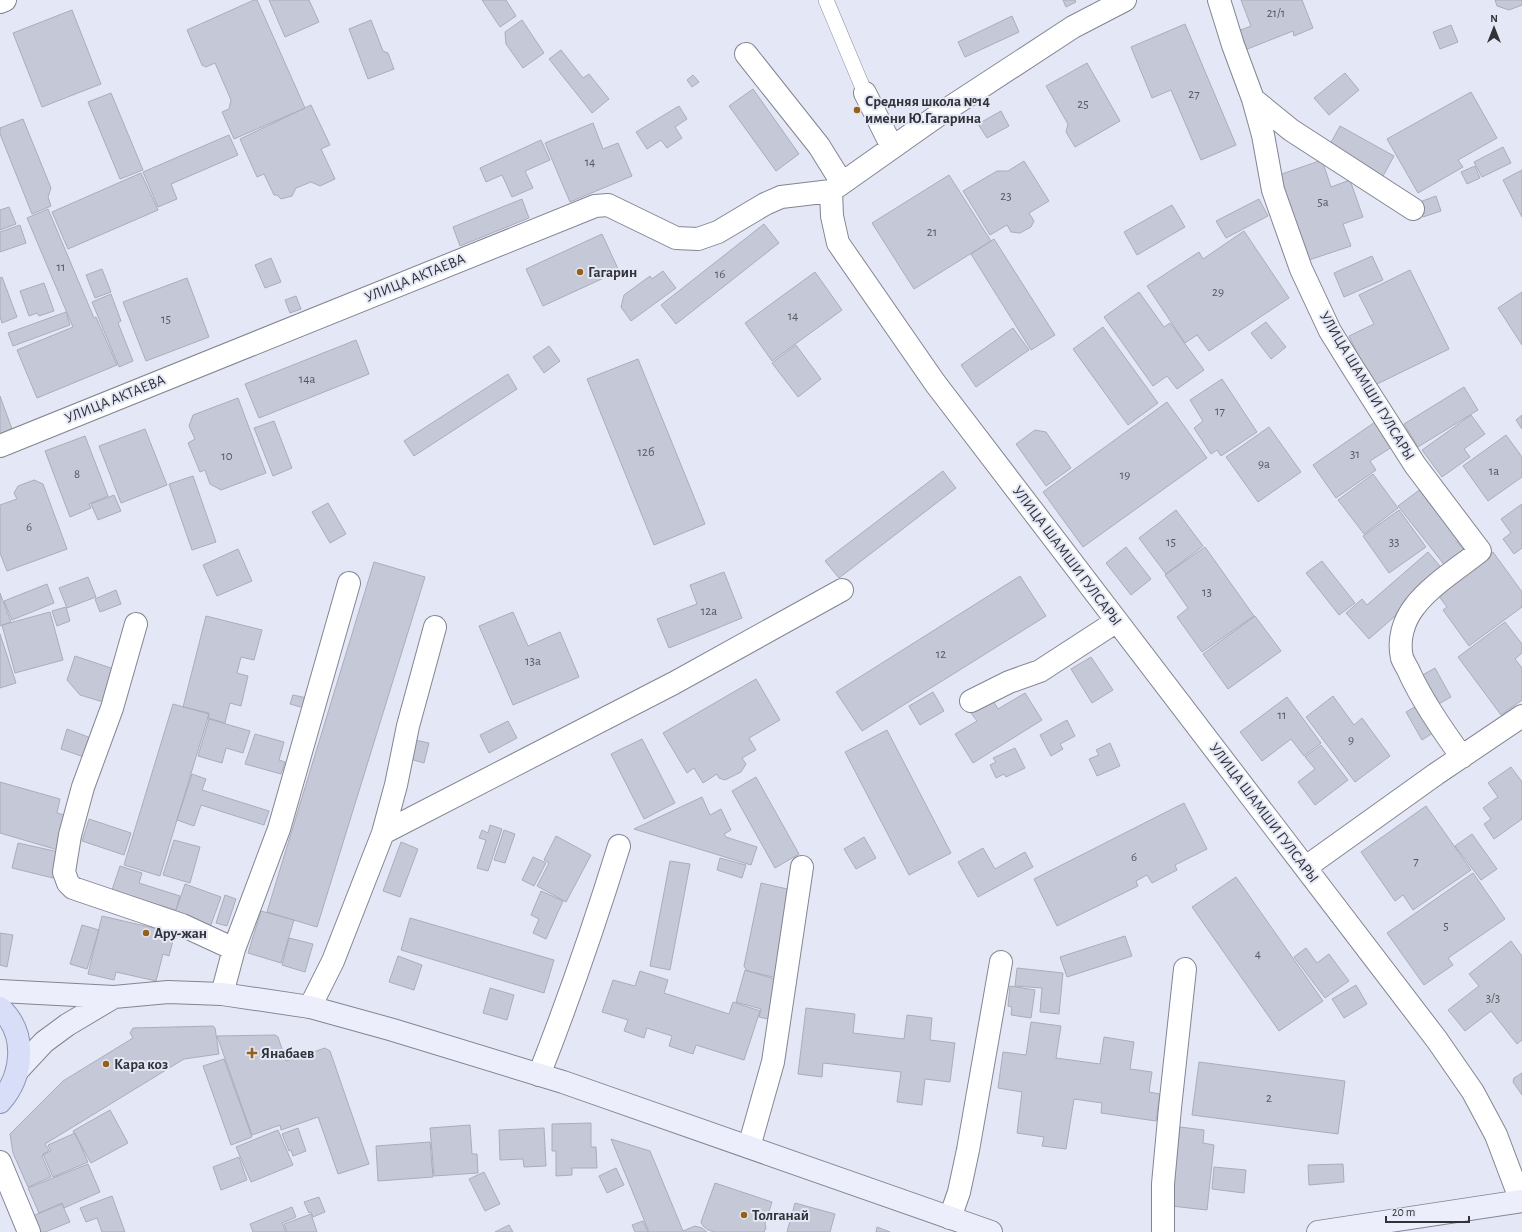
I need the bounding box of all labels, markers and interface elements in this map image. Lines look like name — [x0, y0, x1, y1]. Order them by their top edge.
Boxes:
house number: 21/1 — [1267, 7, 1285, 20]
north arrow — [1474, 8, 1514, 48]
text: N — [1490, 13, 1498, 24]
house number: 27 — [1188, 88, 1200, 101]
place label: Средняя школа №14 имени Ю.Гагарина — [865, 94, 990, 126]
house number: 25 — [1077, 98, 1089, 111]
marker: Средняя школа №14 имени Ю.Гагарина — [852, 105, 862, 115]
house number: 14 — [585, 156, 595, 169]
house number: 23 — [1000, 190, 1012, 203]
house number: 5а — [1317, 196, 1329, 209]
house number: 21 — [927, 226, 937, 239]
street label: УЛИЦА АКТАЕВА — [363, 251, 467, 305]
house number: 11 — [57, 261, 65, 274]
place label: Гагарин — [588, 265, 637, 280]
marker: Гагарин — [575, 267, 585, 277]
house number: 16 — [715, 268, 725, 281]
house number: 29 — [1212, 286, 1224, 299]
street label: УЛИЦА ШАМШИ ГУЛСАРЫ — [1317, 309, 1417, 463]
house number: 14 — [788, 310, 798, 323]
house number: 15 — [161, 313, 171, 326]
street label: УЛИЦА АКТАЕВА — [63, 372, 167, 426]
house number: 14а — [299, 373, 315, 386]
house number: 17 — [1215, 405, 1226, 418]
house number: 12б — [638, 446, 654, 459]
house number: 31 — [1350, 448, 1360, 461]
house number: 10 — [221, 450, 233, 463]
house number: 9а — [1258, 458, 1270, 471]
house number: 1а — [1489, 465, 1499, 478]
house number: 8 — [74, 468, 80, 481]
house number: 19 — [1120, 469, 1130, 482]
street label: УЛИЦА ШАМШИ ГУЛСАРЫ — [1010, 483, 1124, 629]
house number: 6 — [26, 521, 32, 534]
house number: 15 — [1166, 536, 1176, 549]
house number: 33 — [1389, 536, 1399, 549]
house number: 13 — [1202, 586, 1212, 599]
house number: 12а — [701, 605, 717, 618]
house number: 12 — [936, 648, 946, 661]
house number: 13а — [525, 655, 541, 668]
house number: 11 — [1278, 709, 1286, 722]
house number: 9 — [1348, 734, 1354, 747]
street label: УЛИЦА ШАМШИ ГУЛСАРЫ — [1207, 740, 1321, 886]
house number: 6 — [1131, 851, 1137, 864]
house number: 7 — [1413, 855, 1419, 868]
house number: 5 — [1443, 920, 1449, 933]
place label: Ару-жан — [154, 926, 207, 941]
marker: Ару-жан — [141, 928, 151, 938]
house number: 4 — [1255, 948, 1261, 961]
house number: 3/3 — [1486, 992, 1500, 1005]
place label: Янабаев — [261, 1046, 314, 1061]
marker: Янабаев — [246, 1047, 258, 1059]
place label: Кара коз — [114, 1057, 168, 1072]
marker: Кара коз — [101, 1059, 111, 1069]
house number: 2 — [1266, 1092, 1272, 1105]
scale bar — [1386, 1198, 1469, 1224]
text: 20 m — [1392, 1206, 1415, 1218]
place label: Толганай — [752, 1208, 809, 1223]
marker: Толганай — [739, 1210, 749, 1220]

